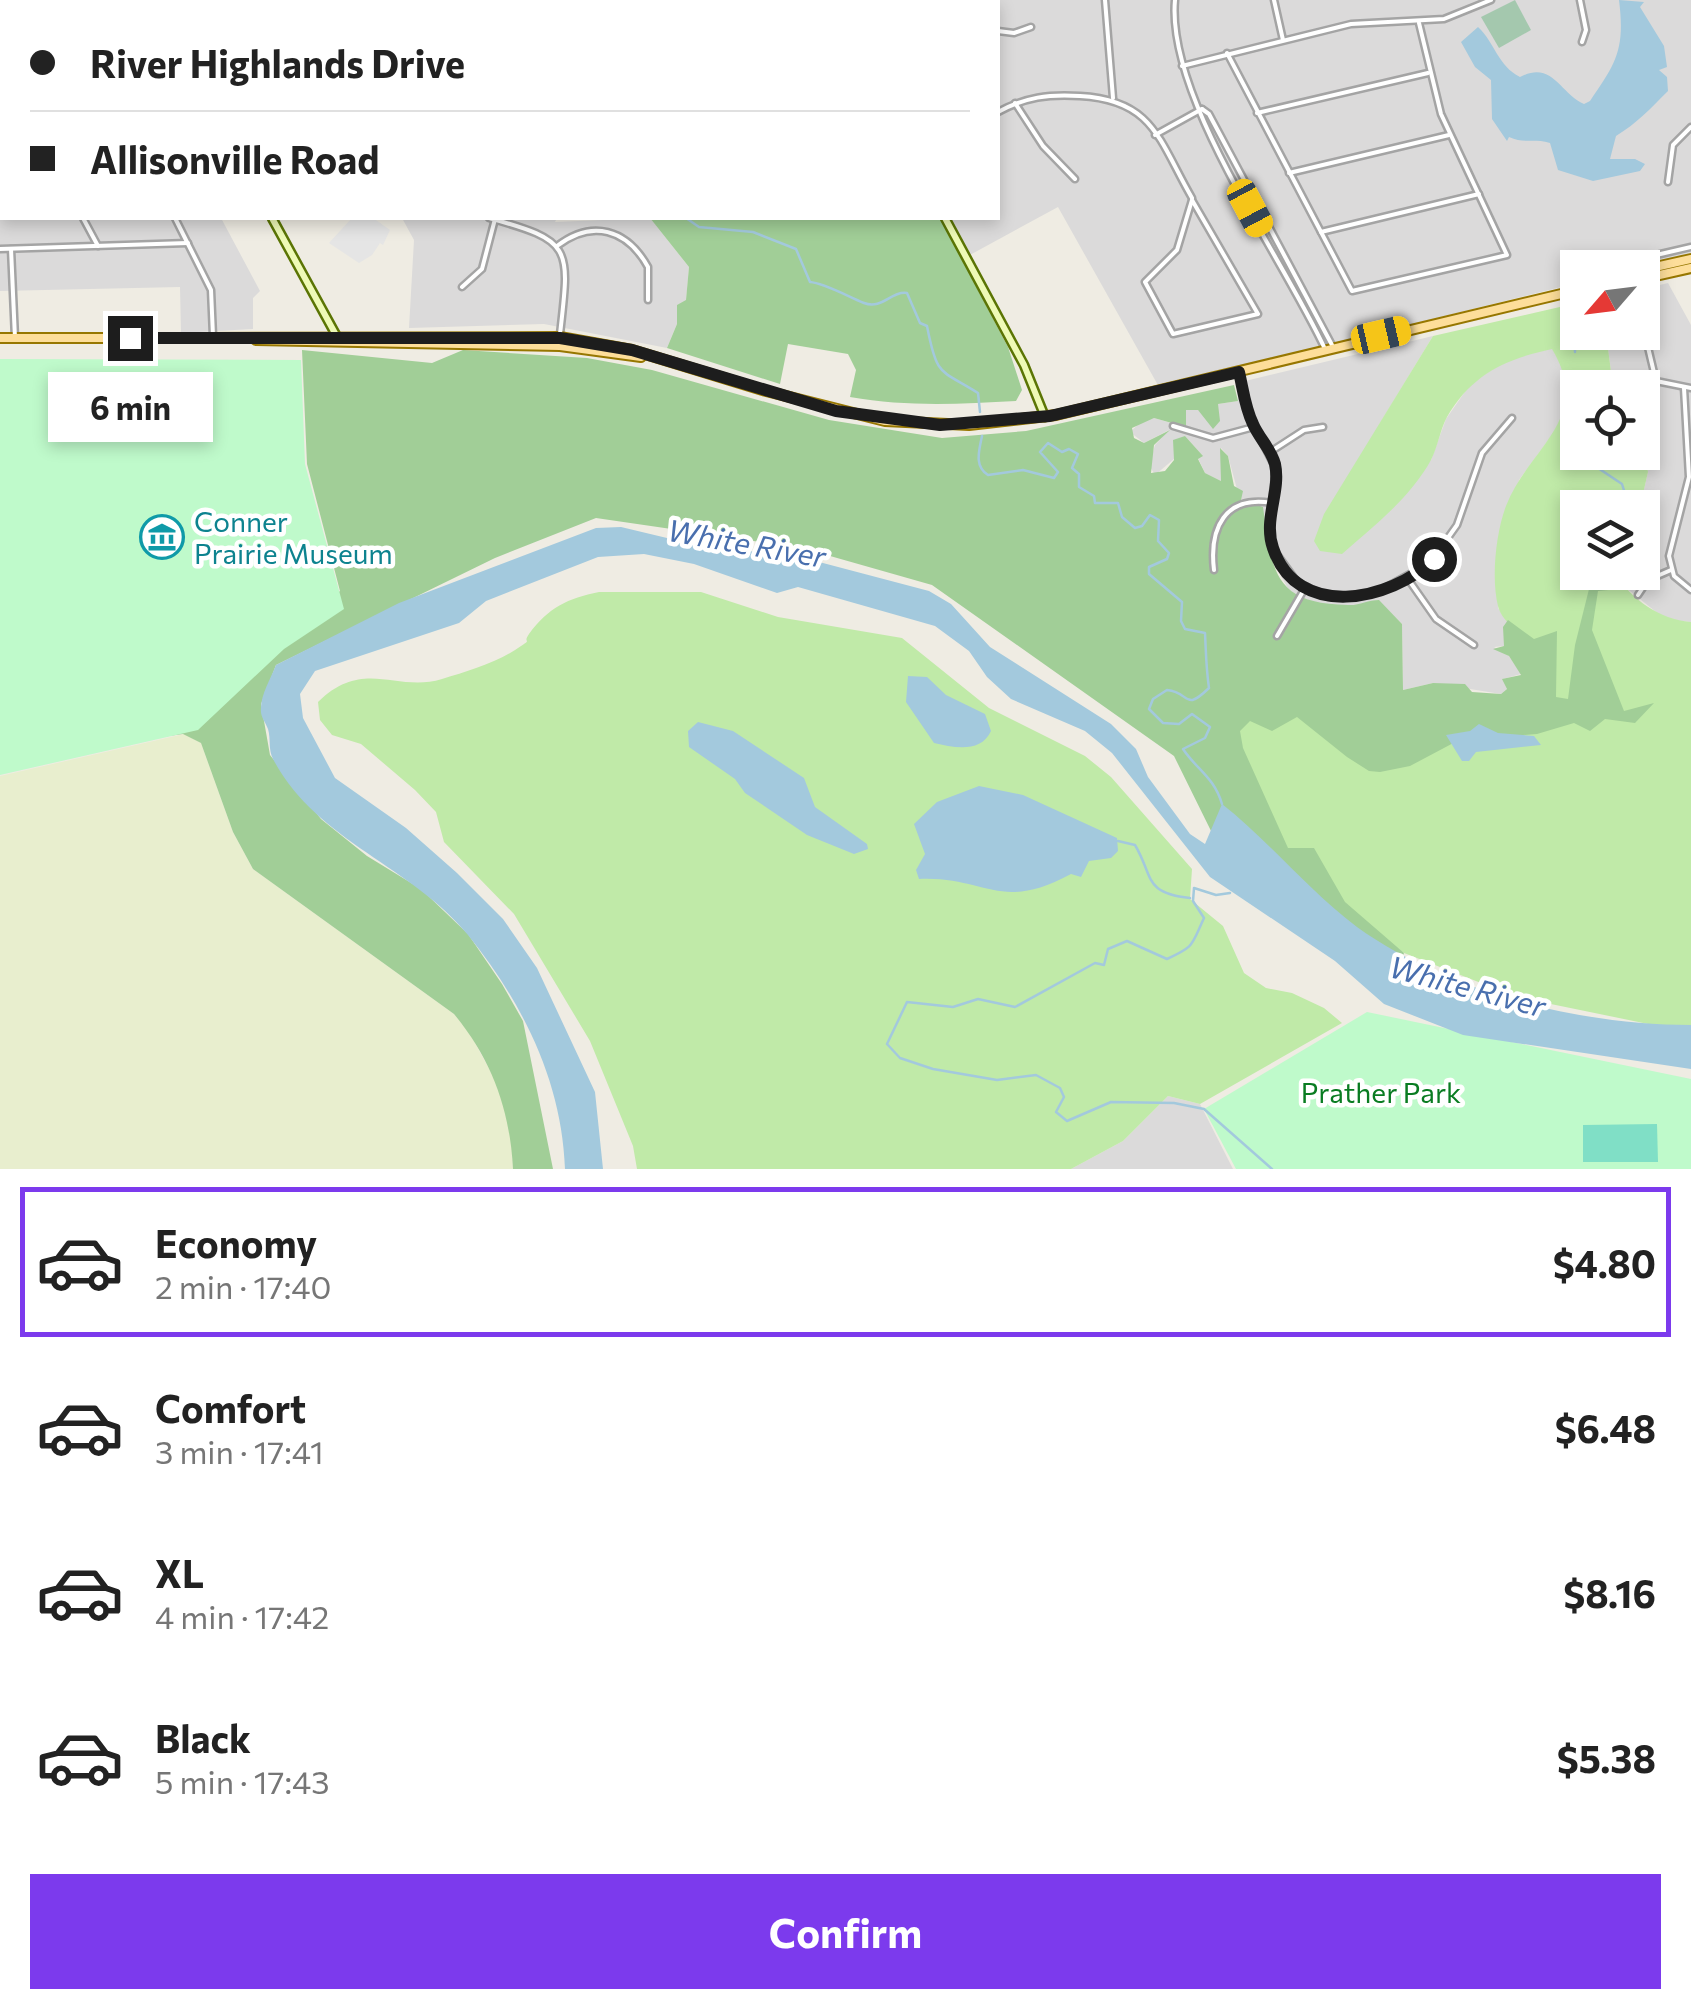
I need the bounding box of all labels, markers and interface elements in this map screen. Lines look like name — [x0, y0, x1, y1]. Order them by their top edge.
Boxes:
text: River Highlands Drive — [90, 39, 465, 86]
text: Allisonville Road — [90, 135, 380, 182]
car — [1223, 174, 1277, 242]
north arrow — [1560, 250, 1660, 350]
map controls — [1560, 250, 1660, 590]
car — [1348, 314, 1414, 356]
route end — [108, 316, 153, 361]
button: locate — [1560, 370, 1660, 470]
callout: 6 min — [48, 373, 212, 443]
text: 6 min — [90, 387, 171, 427]
button: layers — [1560, 490, 1660, 590]
place label: Conner Prairie Museum — [194, 504, 393, 570]
water label: White River — [665, 510, 830, 574]
museum icon: Conner Prairie Museum — [139, 514, 185, 560]
route start — [1412, 537, 1457, 582]
water label: White River — [1386, 946, 1551, 1024]
park label: Prather Park — [1301, 1075, 1461, 1109]
icon: car — [35, 1217, 125, 1307]
text: Economy — [155, 1219, 317, 1266]
text: $4.80 — [1553, 1239, 1656, 1286]
text: 2 min · 17:40 — [155, 1266, 331, 1306]
icon: car — [35, 1382, 125, 1472]
text: Comfort — [155, 1384, 306, 1431]
text: $6.48 — [1555, 1404, 1656, 1451]
text: 3 min · 17:41 — [155, 1431, 324, 1471]
icon: car — [35, 1547, 125, 1637]
text: XL — [155, 1549, 204, 1596]
text: $8.16 — [1563, 1569, 1656, 1616]
text: 4 min · 17:42 — [155, 1596, 329, 1636]
icon: car — [35, 1712, 125, 1802]
text: Black — [155, 1714, 251, 1761]
text: $5.38 — [1557, 1734, 1656, 1781]
text: 5 min · 17:43 — [155, 1761, 329, 1801]
button: Confirm — [30, 1874, 1661, 1989]

